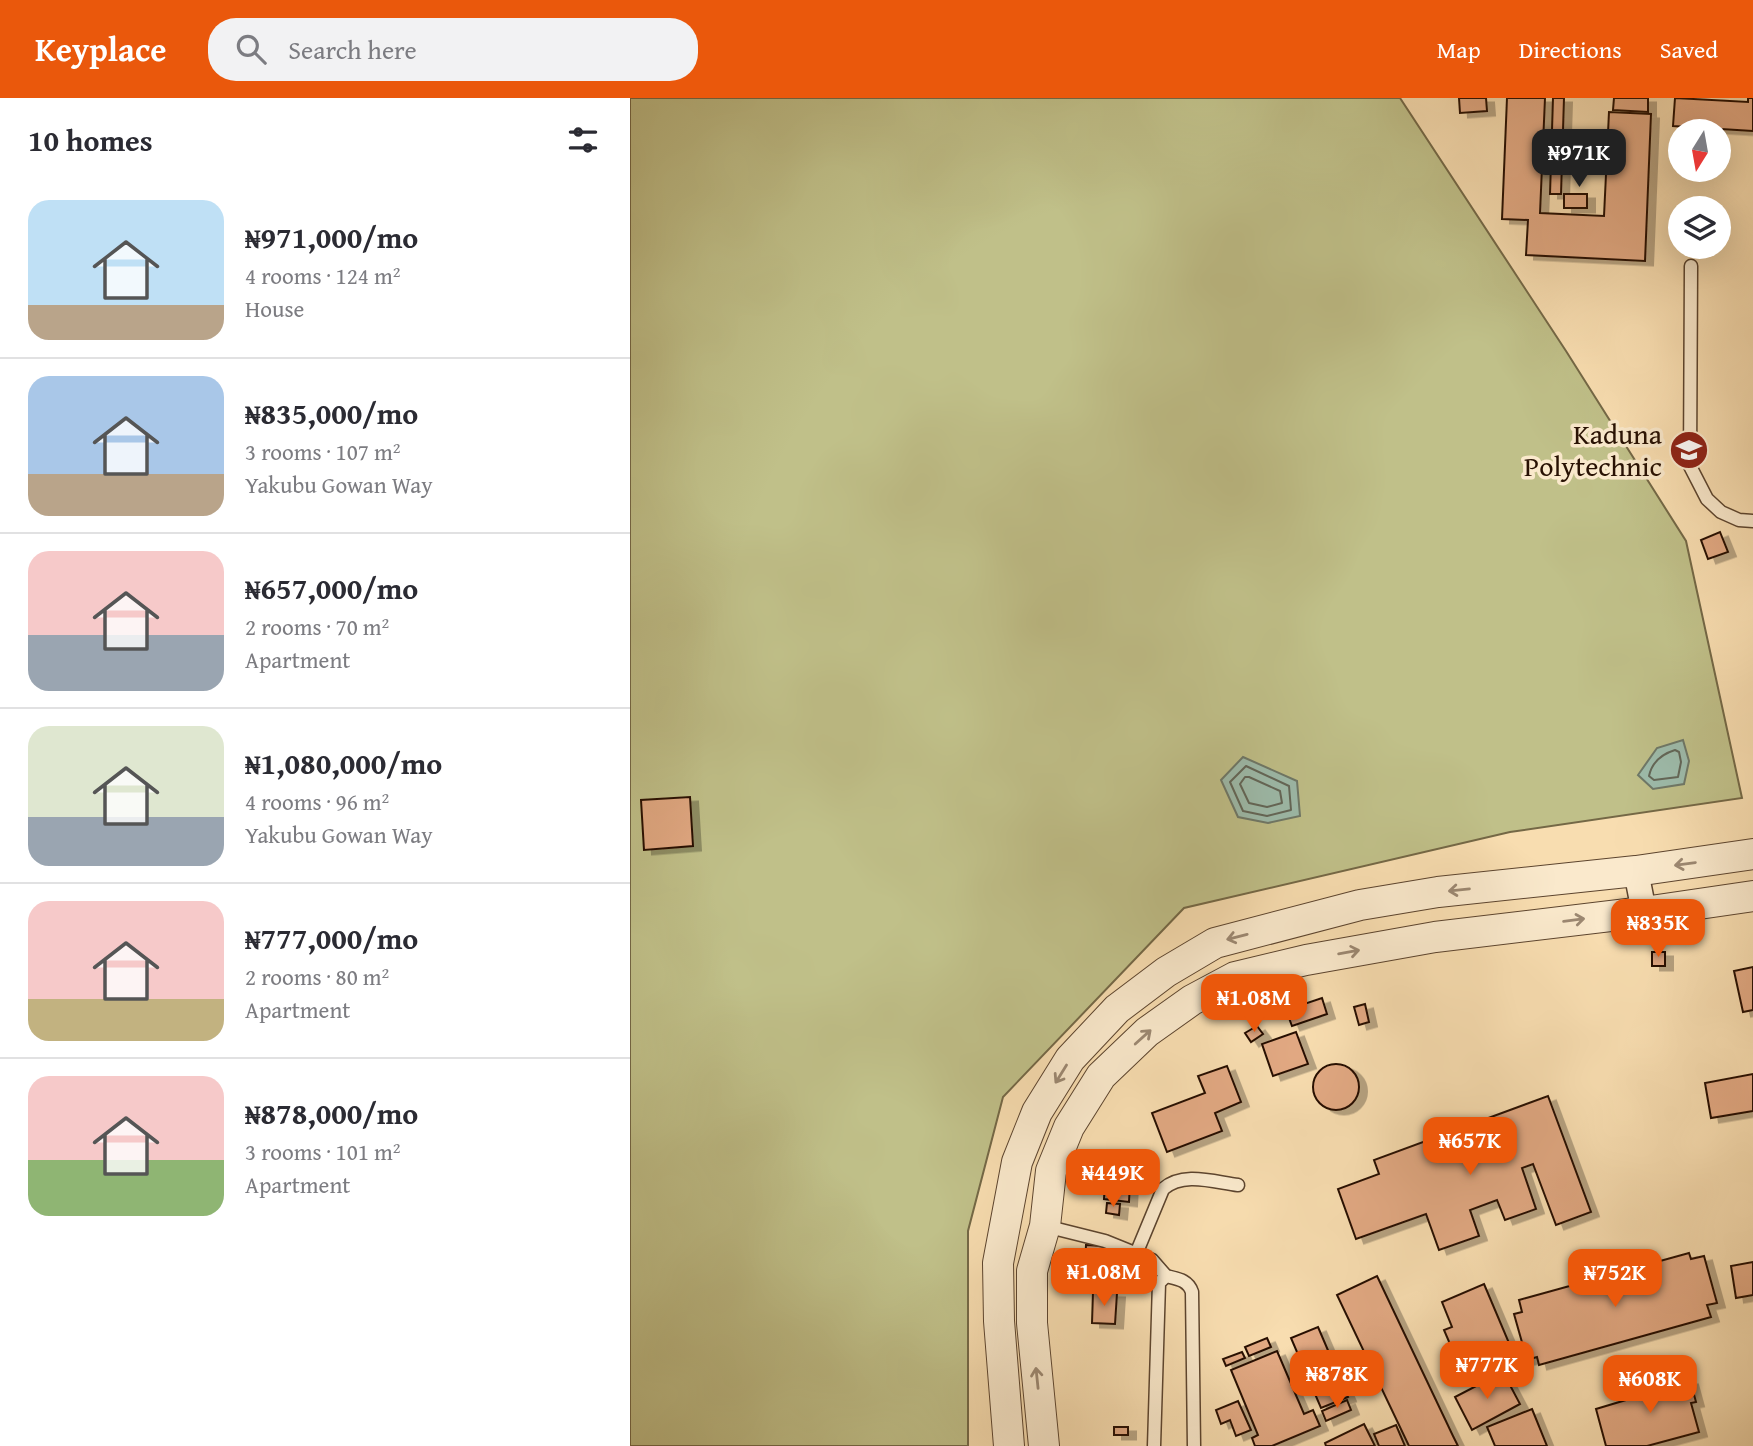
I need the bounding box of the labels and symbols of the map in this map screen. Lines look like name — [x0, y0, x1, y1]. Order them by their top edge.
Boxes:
north arrow — [1668, 119, 1731, 182]
pin: ₦971K — [1530, 130, 1628, 189]
place label: Kaduna Polytechnic — [1524, 413, 1663, 486]
school or university icon: Kaduna Polytechnic — [1668, 429, 1710, 471]
one-way arrow — [1675, 858, 1697, 871]
one-way arrow — [1449, 884, 1471, 897]
pin: ₦835K — [1609, 900, 1707, 959]
one-way arrow — [1563, 914, 1585, 927]
one-way arrow — [1226, 931, 1249, 944]
one-way arrow — [1337, 945, 1360, 958]
pin: ₦1.08M — [1197, 974, 1311, 1034]
one-way arrow — [1134, 1029, 1152, 1045]
one-way arrow — [1053, 1064, 1068, 1083]
pin: ₦657K — [1421, 1118, 1519, 1177]
pin: ₦449K — [1064, 1150, 1162, 1209]
pin: ₦1.08M — [1047, 1248, 1161, 1308]
pin: ₦752K — [1566, 1250, 1664, 1309]
pin: ₦777K — [1438, 1342, 1536, 1401]
pin: ₦878K — [1288, 1350, 1386, 1410]
pin: ₦608K — [1601, 1356, 1699, 1415]
one-way arrow — [1031, 1367, 1044, 1390]

